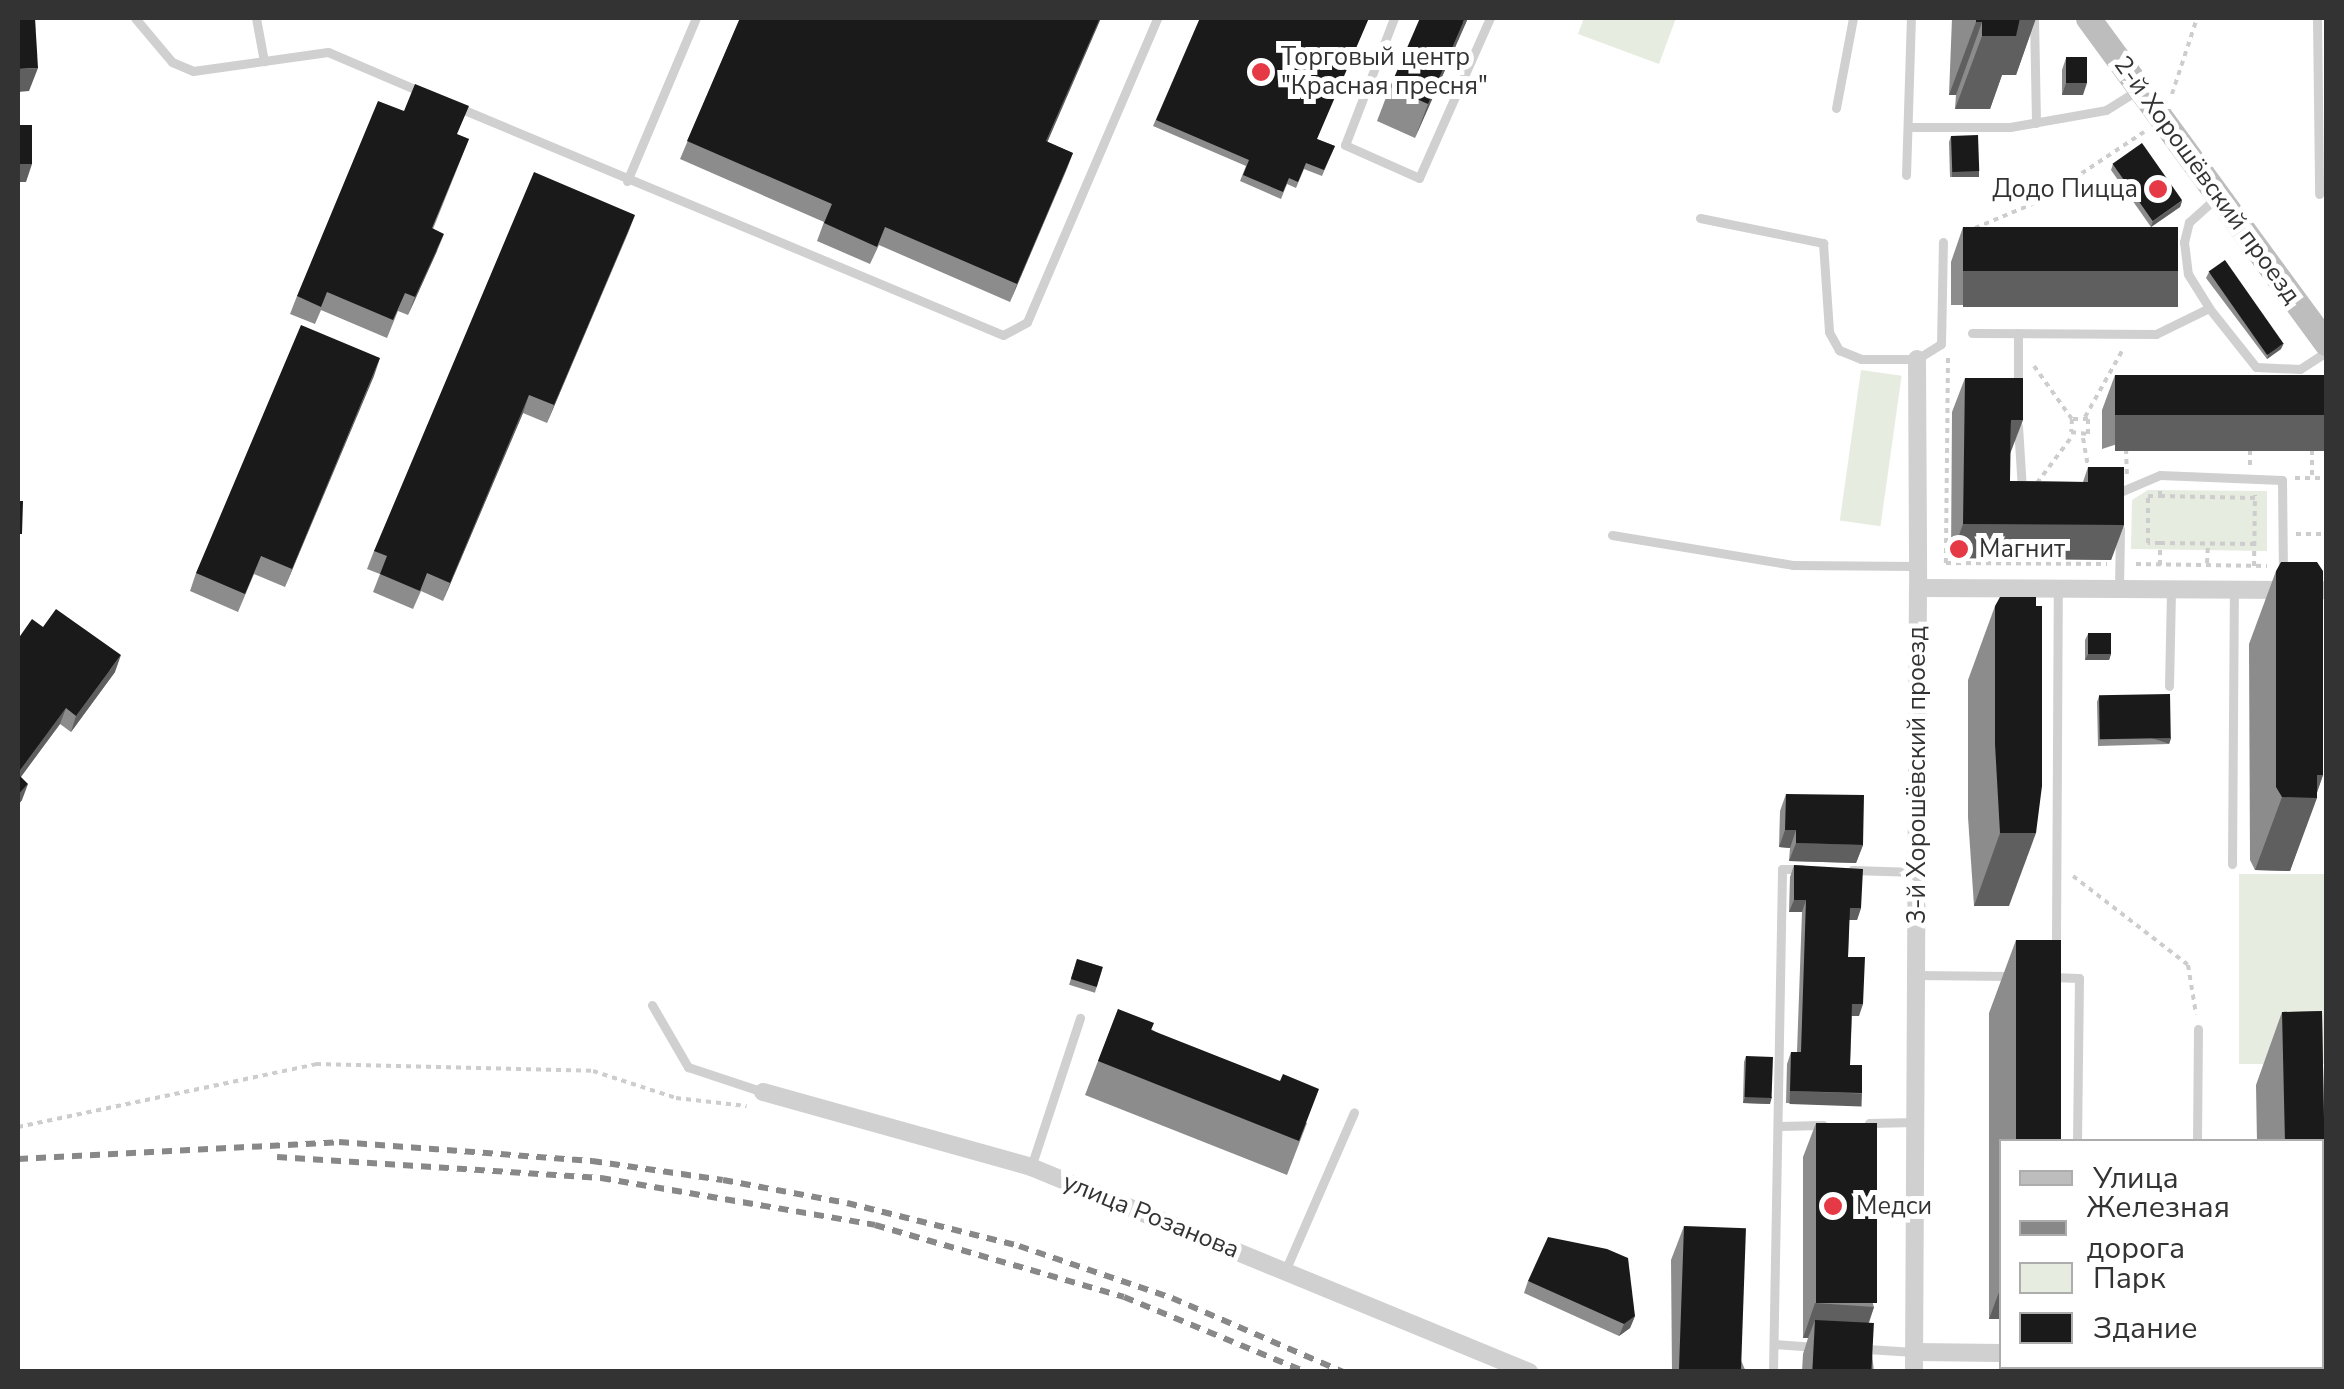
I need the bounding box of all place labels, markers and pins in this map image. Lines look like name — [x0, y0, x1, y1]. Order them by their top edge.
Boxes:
place label: Торговый центр "Красная пресня" — [1281, 43, 1488, 102]
marker: Торговый центр "Красная пресня" — [1250, 61, 1272, 83]
place label: Додо Пицца — [1992, 174, 2138, 204]
marker: Додо Пицца — [2147, 178, 2169, 200]
place label: Магнит — [1979, 534, 2065, 564]
marker: Магнит — [1948, 538, 1970, 560]
place label: Медси — [1856, 1191, 1932, 1221]
marker: Медси — [1820, 1193, 1846, 1219]

